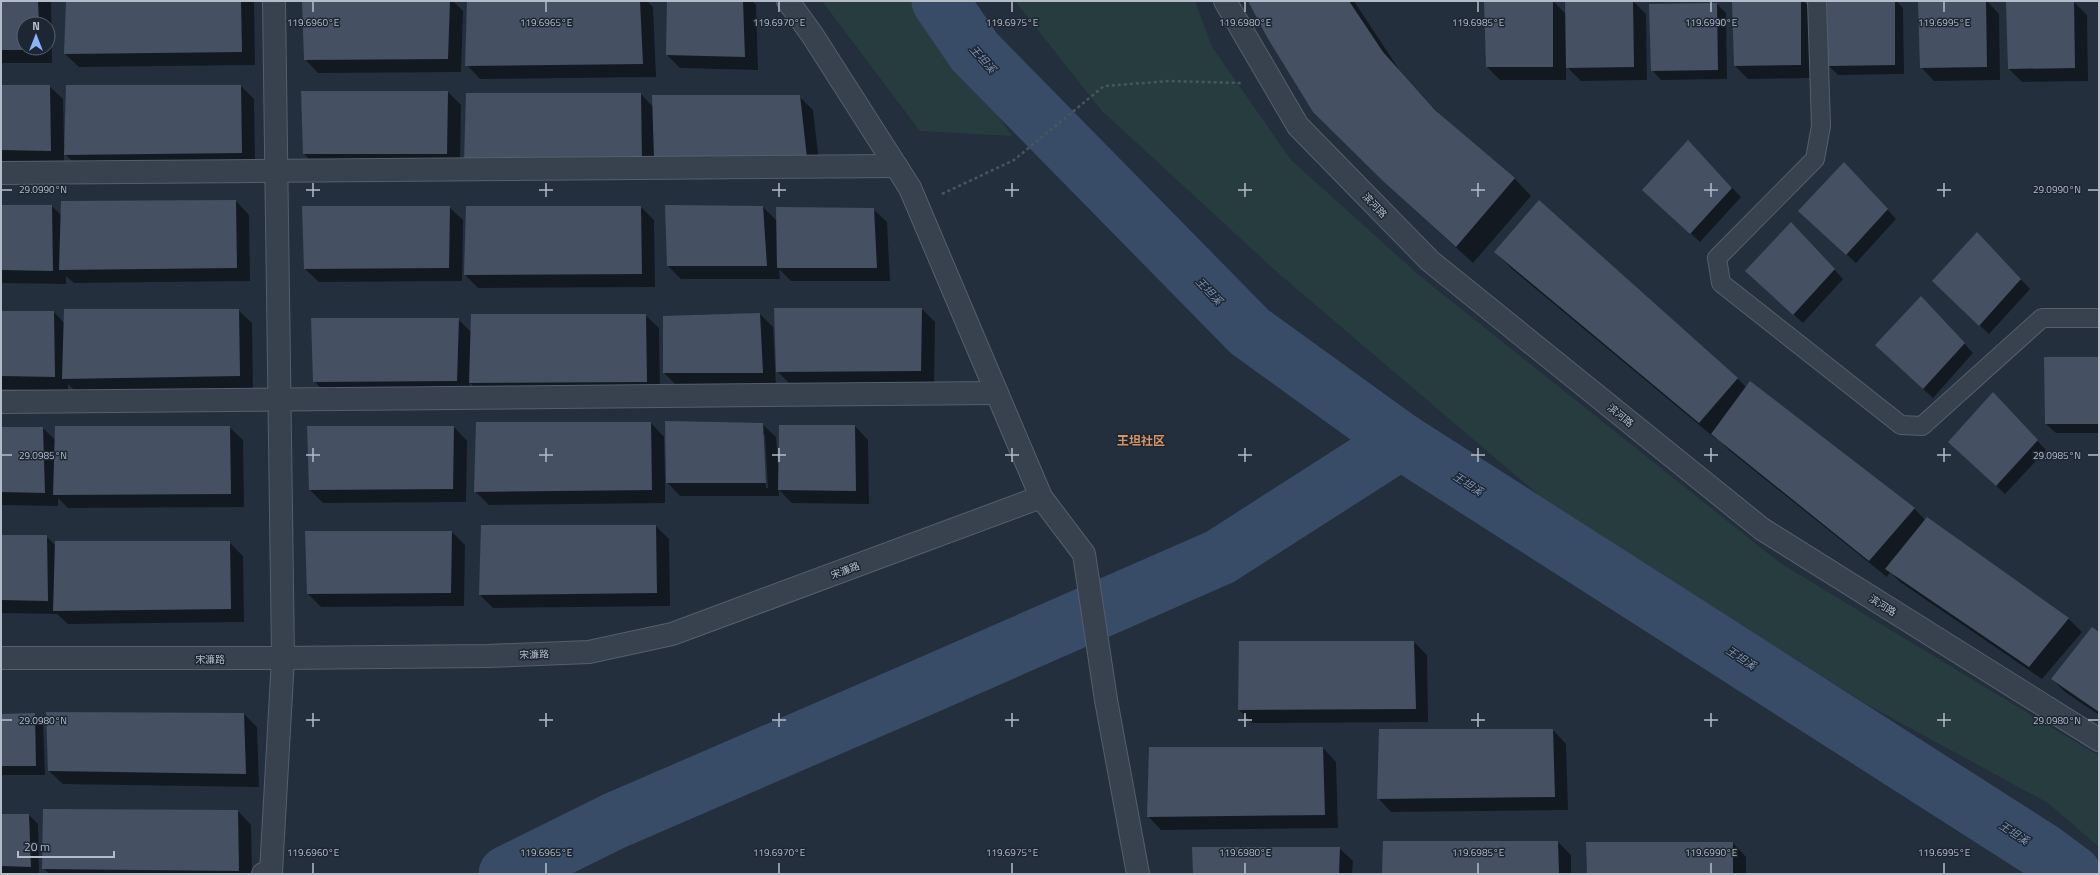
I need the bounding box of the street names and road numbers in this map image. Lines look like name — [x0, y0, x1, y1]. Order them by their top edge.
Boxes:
street label: 滨河路 — [1359, 189, 1390, 221]
street label: 滨河路 — [1604, 400, 1637, 431]
street label: 宋濂路 — [829, 558, 862, 583]
street label: 滨河路 — [1866, 591, 1899, 620]
street label: 宋濂路 — [519, 646, 549, 663]
street label: 宋濂路 — [195, 652, 225, 667]

